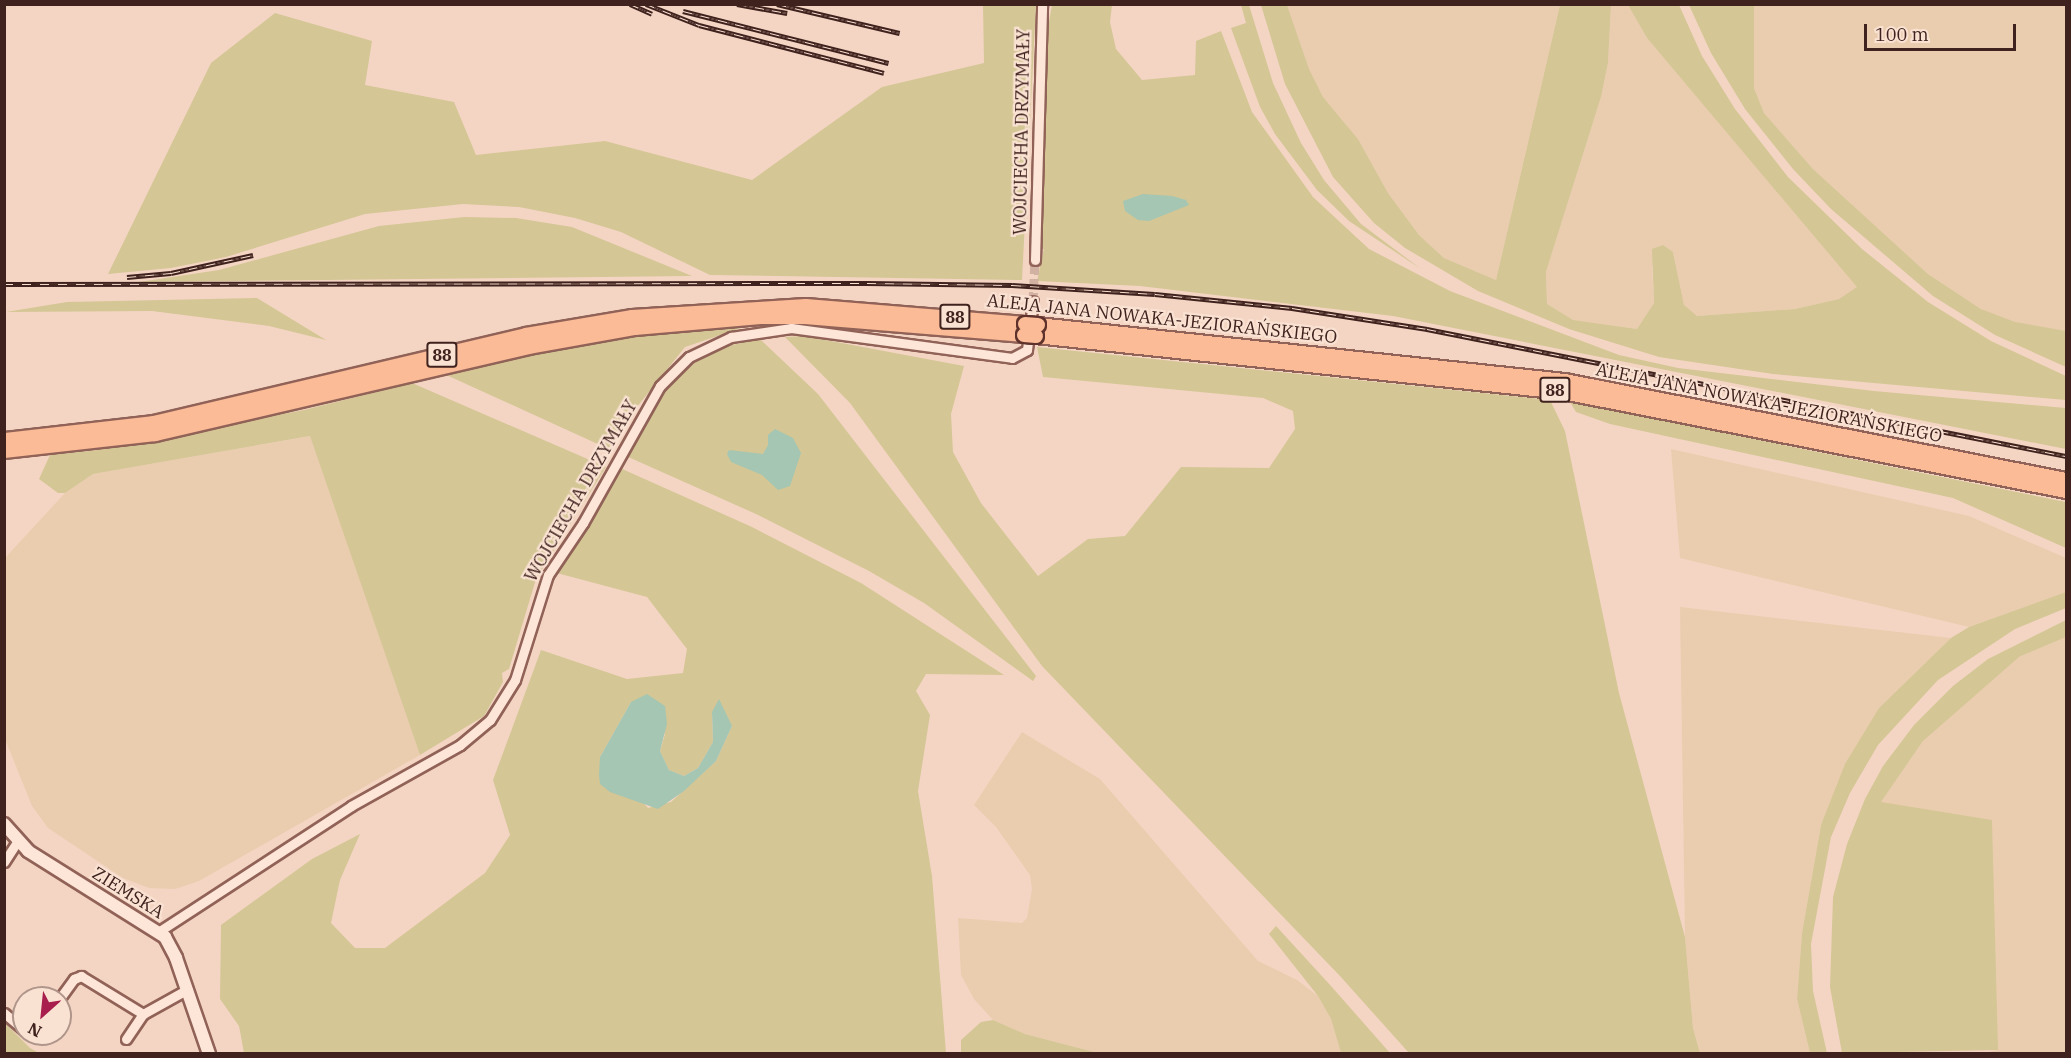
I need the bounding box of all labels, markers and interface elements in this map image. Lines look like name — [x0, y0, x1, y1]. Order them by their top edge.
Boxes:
scale bar — [1867, 12, 2018, 50]
text: 100 m — [1875, 23, 1929, 46]
street label: WOJCIECHA DRZYMAŁY — [1009, 29, 1035, 235]
street label: ALEJA JANA NOWAKA-JEZIORAŃSKIEGO — [986, 290, 1338, 348]
road number: 88 — [938, 304, 972, 330]
road number: 88 — [426, 342, 458, 368]
street label: ALEJA JANA NOWAKA-JEZIORAŃSKIEGO — [1594, 359, 1944, 447]
road number: 88 — [1538, 377, 1572, 403]
street label: WOJCIECHA DRZYMAŁY — [520, 396, 642, 586]
street label: ZIEMSKA — [88, 862, 168, 924]
north arrow — [12, 986, 72, 1046]
text: N — [25, 1018, 45, 1042]

